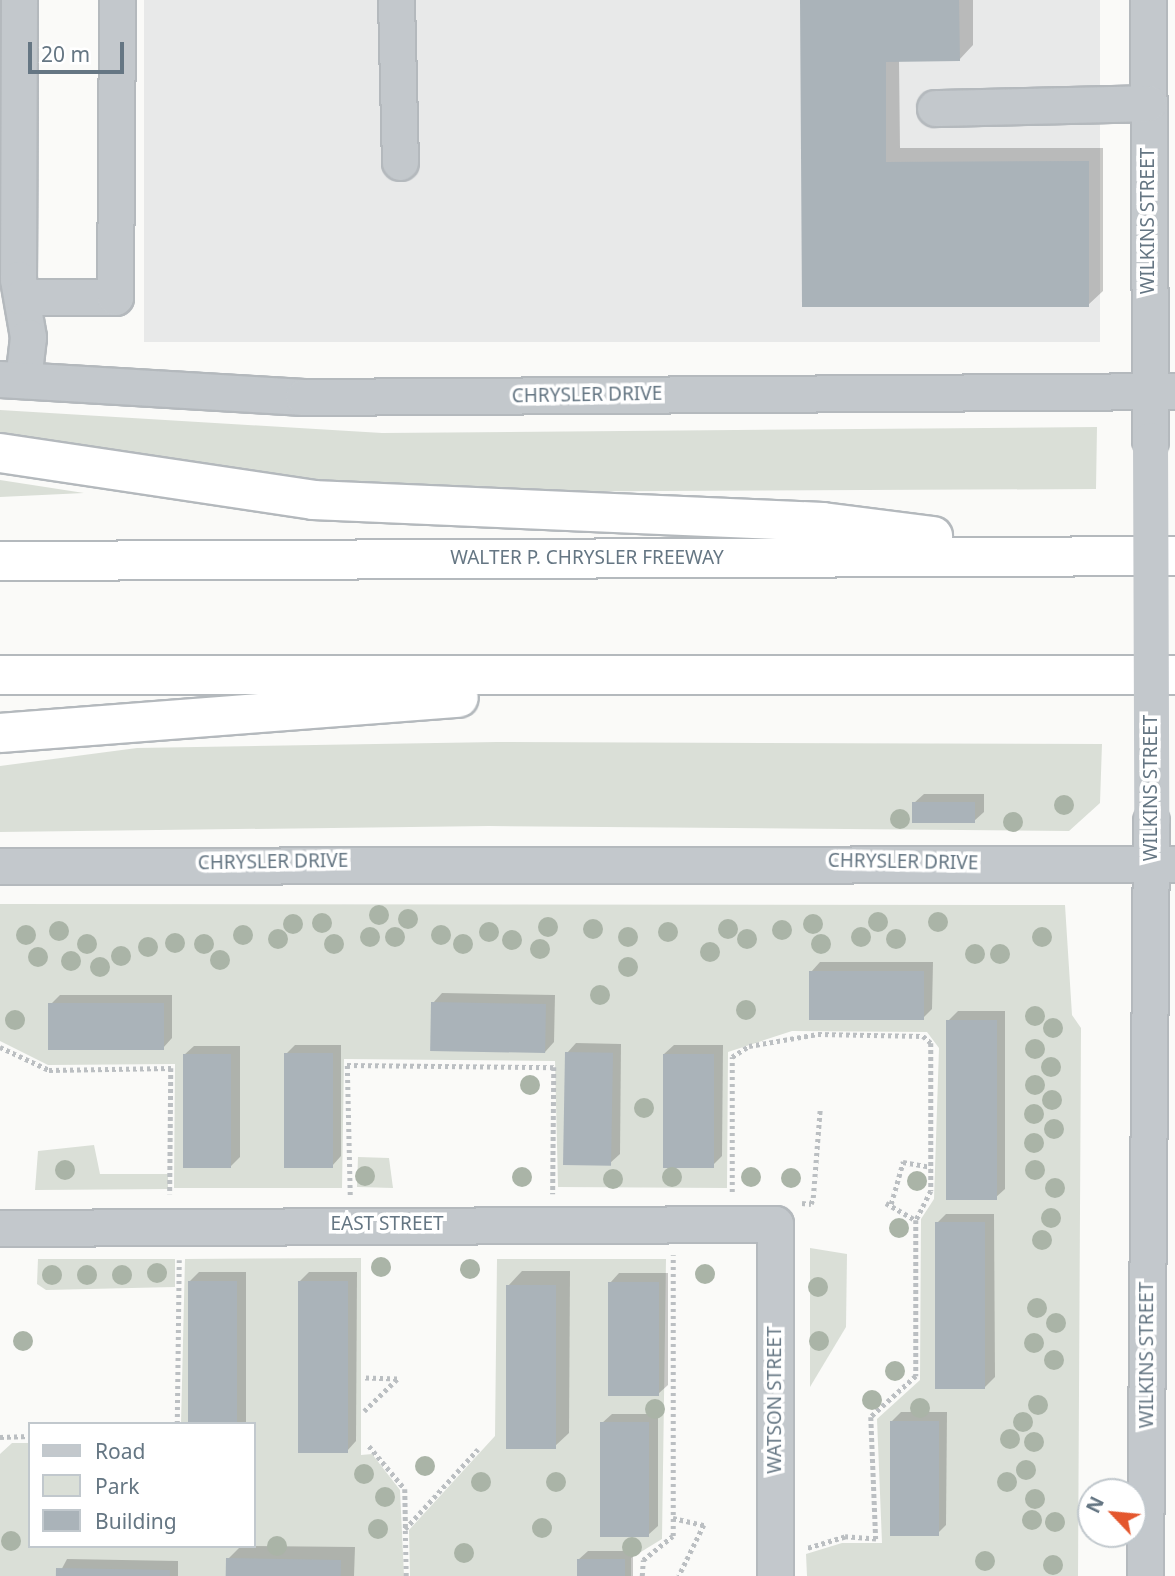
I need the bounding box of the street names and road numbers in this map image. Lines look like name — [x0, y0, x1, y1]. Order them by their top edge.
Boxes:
street label: WILKINS STREET — [1137, 148, 1159, 294]
street label: CHRYSLER DRIVE — [512, 382, 662, 408]
street label: WALTER P. CHRYSLER FREEWAY — [450, 547, 724, 569]
street label: WILKINS STREET — [1140, 715, 1162, 861]
street label: CHRYSLER DRIVE — [198, 849, 348, 875]
street label: CHRYSLER DRIVE — [828, 849, 978, 875]
street label: EAST STREET — [330, 1213, 444, 1235]
street label: WILKINS STREET — [1136, 1282, 1158, 1428]
street label: WATSON STREET — [764, 1326, 786, 1474]

